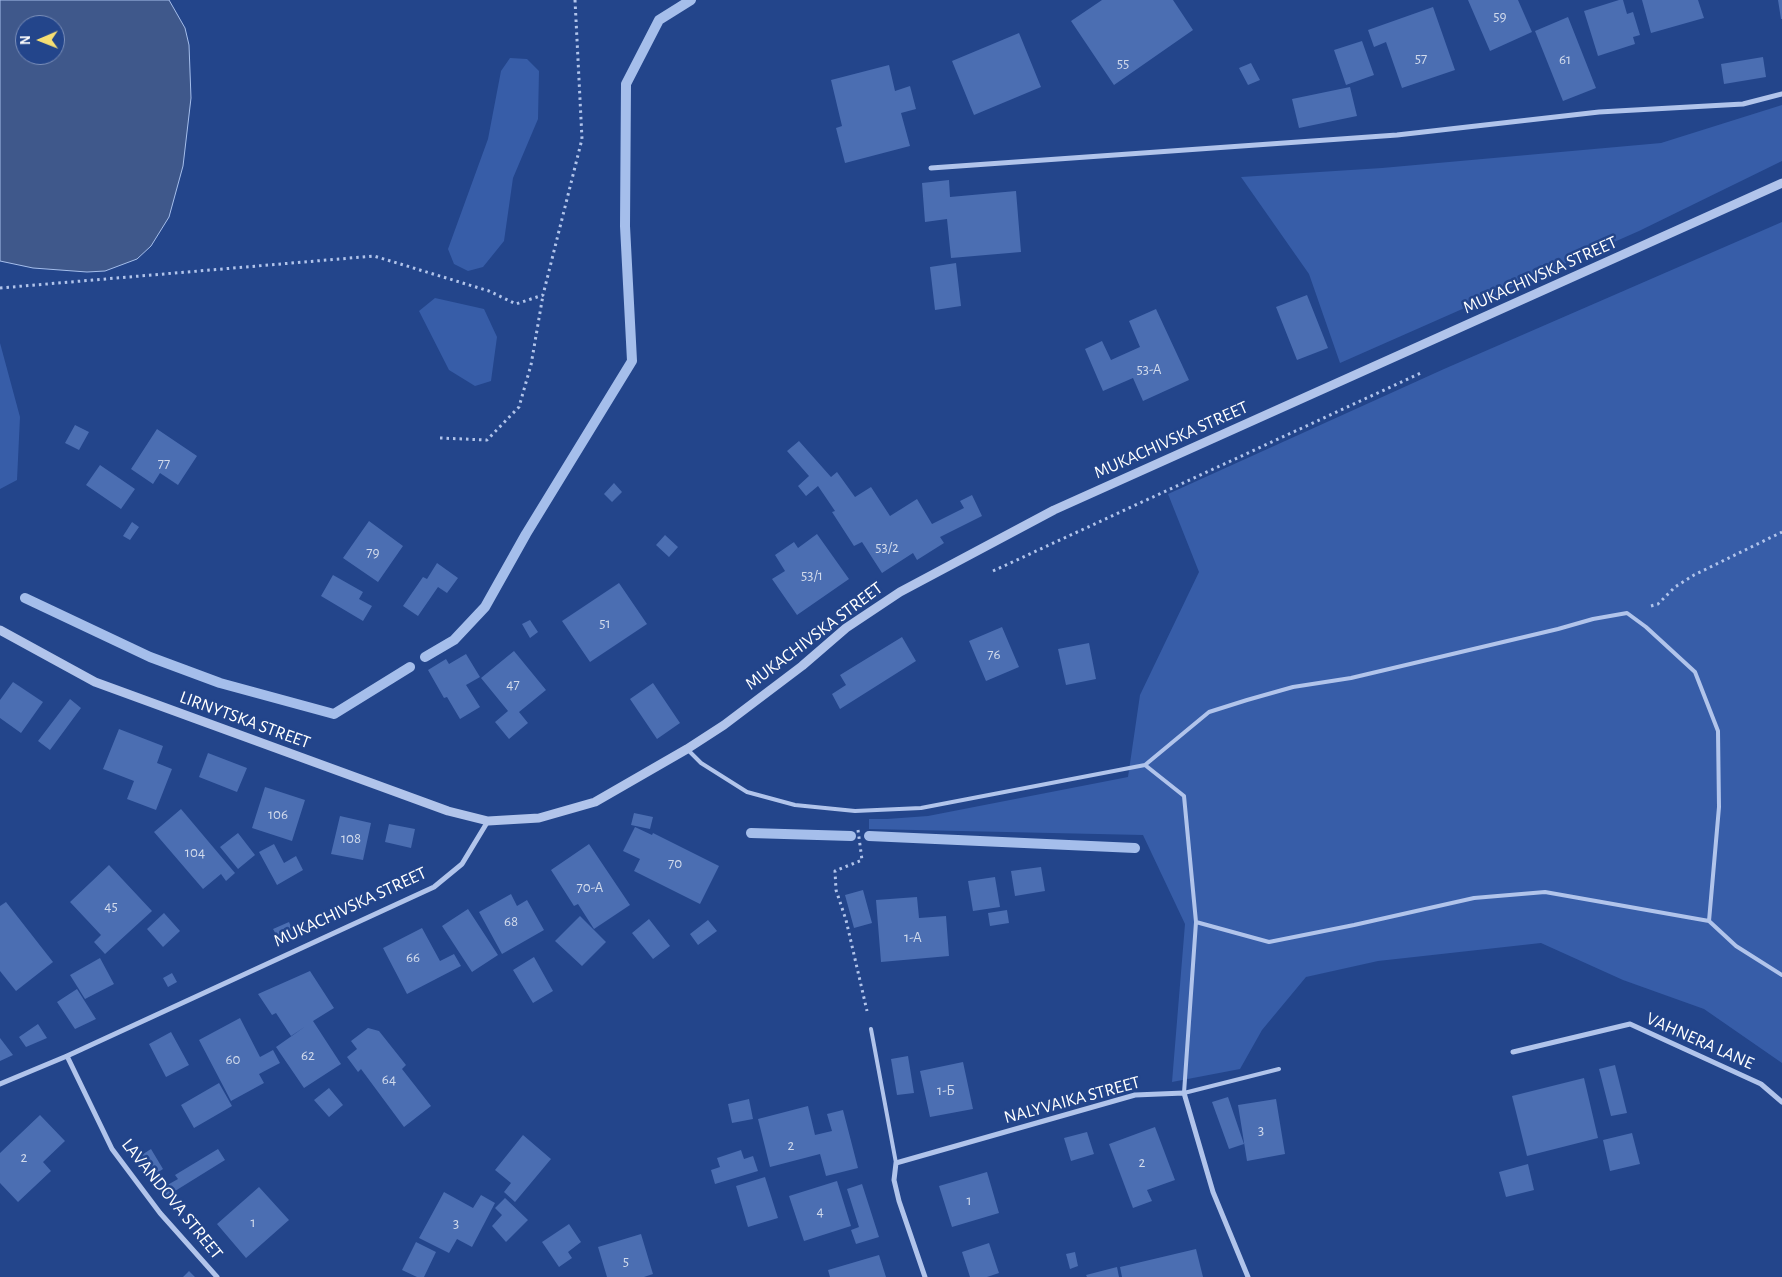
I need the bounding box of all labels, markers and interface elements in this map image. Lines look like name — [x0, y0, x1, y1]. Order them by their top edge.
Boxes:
house number: 59 — [1493, 7, 1507, 25]
north arrow — [15, 15, 65, 65]
text: N — [19, 35, 33, 45]
house number: 57 — [1415, 49, 1427, 67]
house number: 61 — [1559, 50, 1571, 68]
house number: 55 — [1117, 54, 1129, 72]
street label: MUKACHIVSKA STREET — [1460, 231, 1620, 319]
house number: 53-А — [1136, 360, 1162, 378]
street label: MUKACHIVSKA STREET — [1091, 396, 1251, 484]
house number: 77 — [158, 454, 170, 472]
house number: 53/2 — [875, 538, 899, 556]
house number: 79 — [366, 543, 380, 561]
house number: 53/1 — [801, 566, 823, 584]
street label: MUKACHIVSKA STREET — [741, 577, 887, 695]
house number: 51 — [599, 614, 611, 632]
house number: 76 — [987, 645, 1001, 663]
house number: 47 — [506, 675, 520, 693]
street label: LIRNYTSKA STREET — [177, 686, 313, 754]
house number: 106 — [268, 805, 288, 823]
house number: 108 — [341, 829, 361, 847]
house number: 104 — [185, 843, 205, 861]
house number: 70 — [668, 854, 682, 872]
street label: MUKACHIVSKA STREET — [270, 862, 430, 952]
house number: 70-А — [577, 878, 603, 896]
house number: 45 — [104, 897, 118, 915]
house number: 68 — [504, 912, 518, 930]
house number: 1-А — [904, 928, 922, 946]
house number: 66 — [406, 948, 420, 966]
street label: VAHNERA LANE — [1643, 1008, 1757, 1074]
house number: 62 — [301, 1046, 315, 1064]
house number: 60 — [226, 1050, 240, 1068]
house number: 64 — [382, 1070, 396, 1088]
street label: NALYVAIKA STREET — [1002, 1071, 1142, 1129]
house number: 1-Б — [937, 1081, 955, 1099]
house number: 3 — [1258, 1121, 1264, 1139]
street label: LAVANDOVA STREET — [117, 1134, 227, 1264]
house number: 2 — [788, 1136, 794, 1154]
house number: 2 — [21, 1148, 27, 1166]
house number: 2 — [1139, 1153, 1145, 1171]
house number: 1 — [966, 1191, 972, 1209]
house number: 4 — [816, 1202, 824, 1220]
house number: 1 — [250, 1213, 256, 1231]
house number: 3 — [453, 1214, 459, 1232]
house number: 5 — [623, 1252, 629, 1270]

